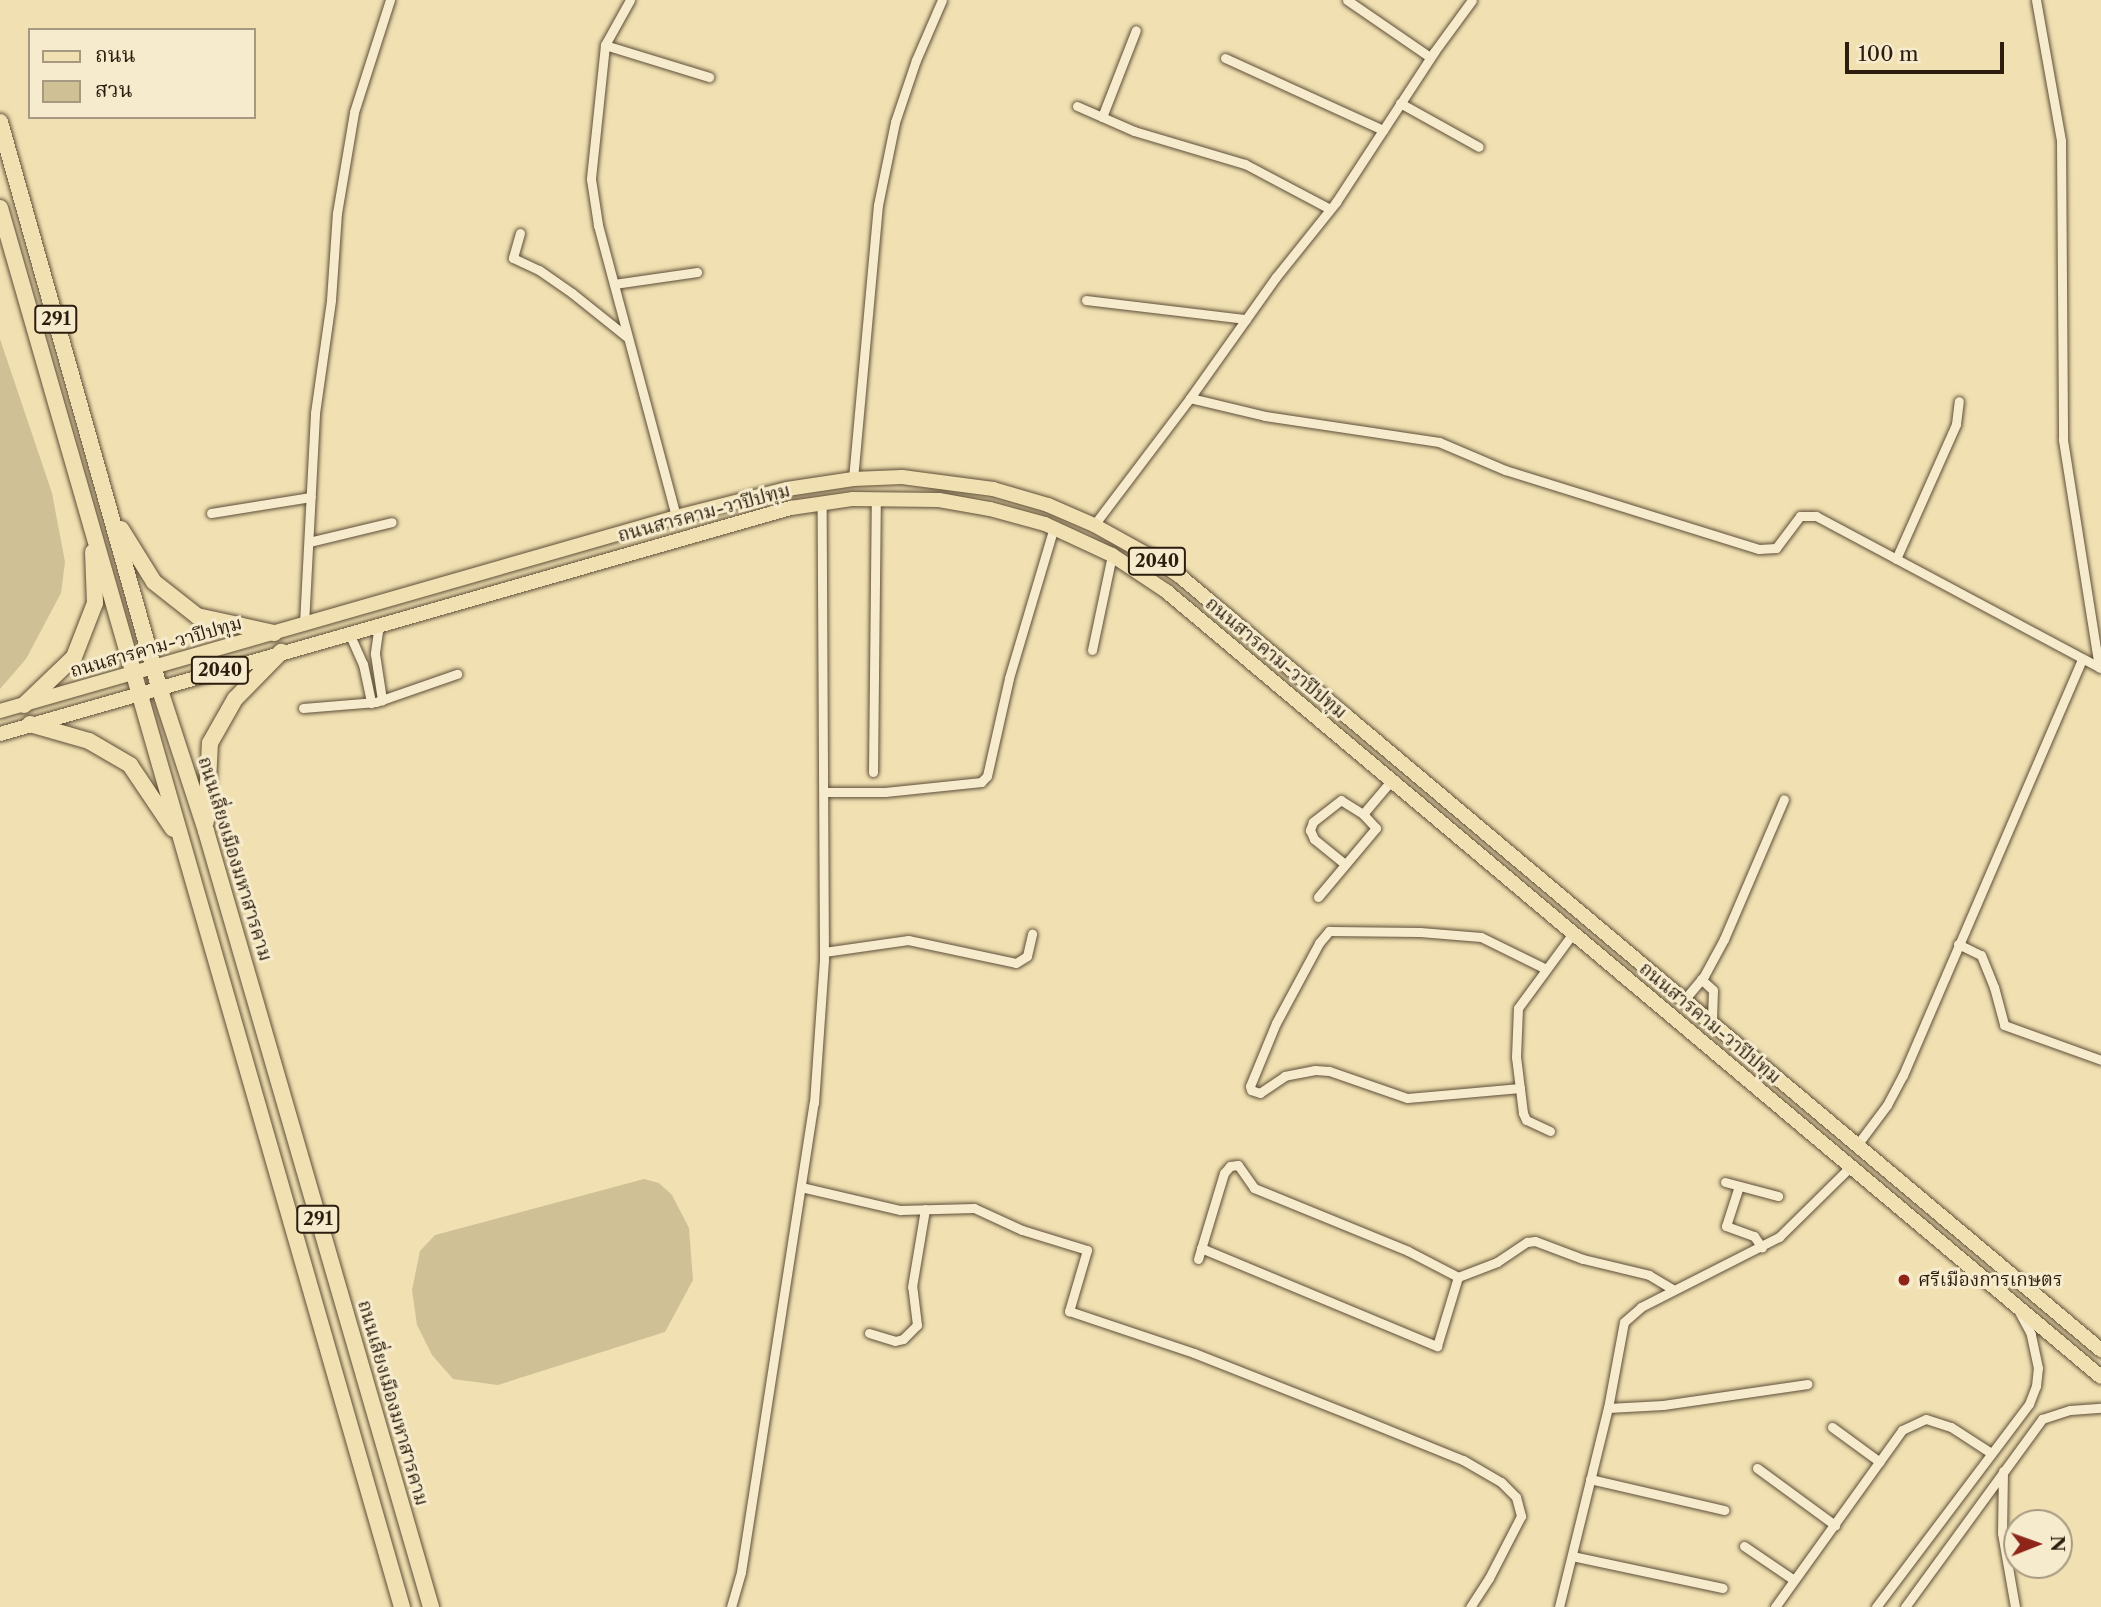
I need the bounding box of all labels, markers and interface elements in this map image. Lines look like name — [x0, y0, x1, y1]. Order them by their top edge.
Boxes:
legend — [28, 28, 256, 119]
scale bar — [1849, 28, 2008, 72]
text: 100 m — [1858, 41, 1919, 66]
text: ถนน — [95, 42, 136, 67]
text: สวน — [95, 77, 133, 102]
road number: 291 — [33, 304, 79, 334]
street label: ถนนสารคาม-วาปีปทุม — [615, 479, 793, 547]
road number: 2040 — [1127, 546, 1187, 576]
street label: ถนนสารคาม-วาปีปทุม — [1201, 592, 1351, 724]
street label: ถนนสารคาม-วาปีปทุม — [67, 612, 245, 682]
road number: 2040 — [190, 656, 250, 684]
street label: ถนนเลี่ยงเมืองมหาสารคาม — [193, 754, 277, 964]
street label: ถนนสารคาม-วาปีปทุม — [1635, 957, 1785, 1089]
road number: 291 — [295, 1204, 341, 1234]
place label: ศรีเมืองการเกษตร — [1918, 1269, 2062, 1291]
marker: ศรีเมืองการเกษตร — [1896, 1272, 1912, 1288]
street label: ถนนเลี่ยงเมืองมหาสารคาม — [353, 1298, 433, 1508]
north arrow — [2003, 1509, 2073, 1579]
text: N — [2046, 1535, 2069, 1552]

